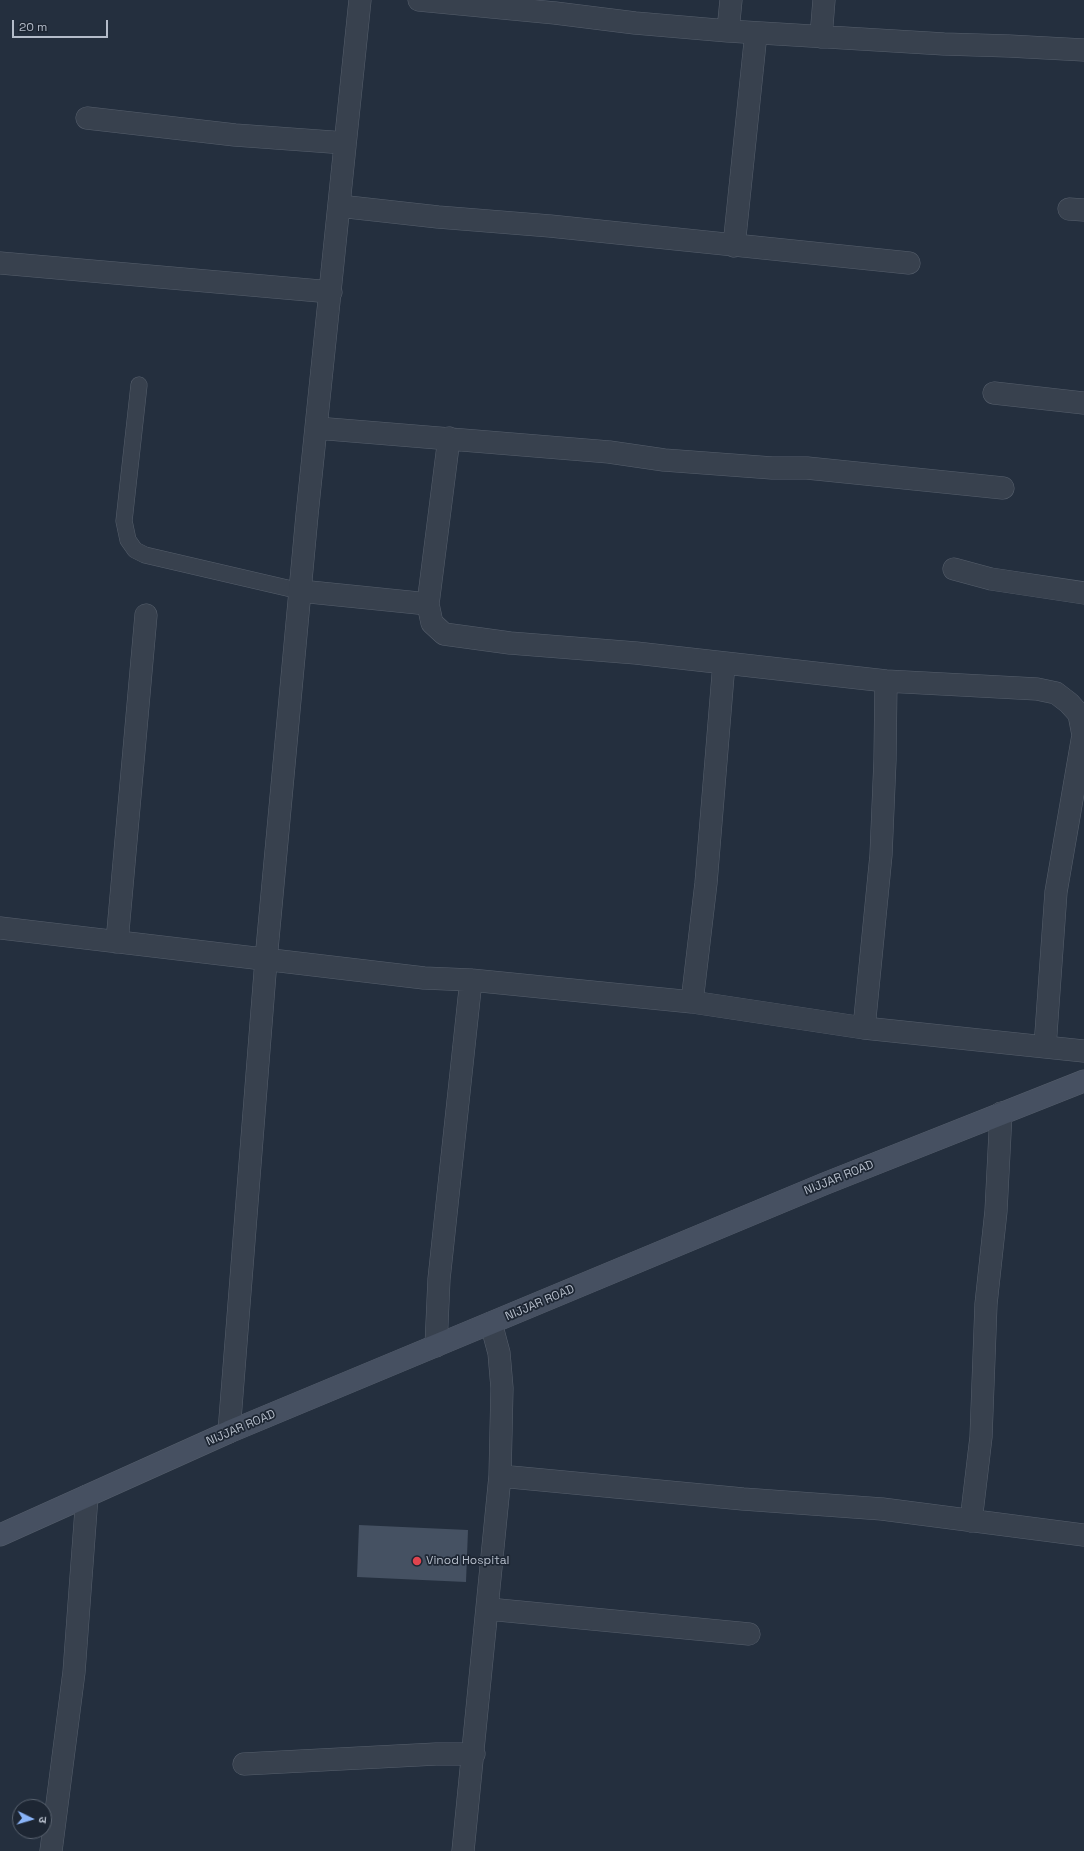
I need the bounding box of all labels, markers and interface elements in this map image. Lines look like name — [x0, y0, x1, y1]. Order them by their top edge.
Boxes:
scale bar — [14, 12, 110, 38]
text: 20 m — [19, 19, 47, 35]
street label: NIJJAR ROAD — [802, 1158, 876, 1198]
street label: NIJJAR ROAD — [503, 1282, 577, 1324]
street label: NIJJAR ROAD — [204, 1407, 278, 1449]
place label: Vinod Hospital — [426, 1554, 510, 1568]
marker: Vinod Hospital — [411, 1555, 423, 1567]
north arrow — [12, 1799, 52, 1839]
text: उ — [36, 1816, 50, 1824]

